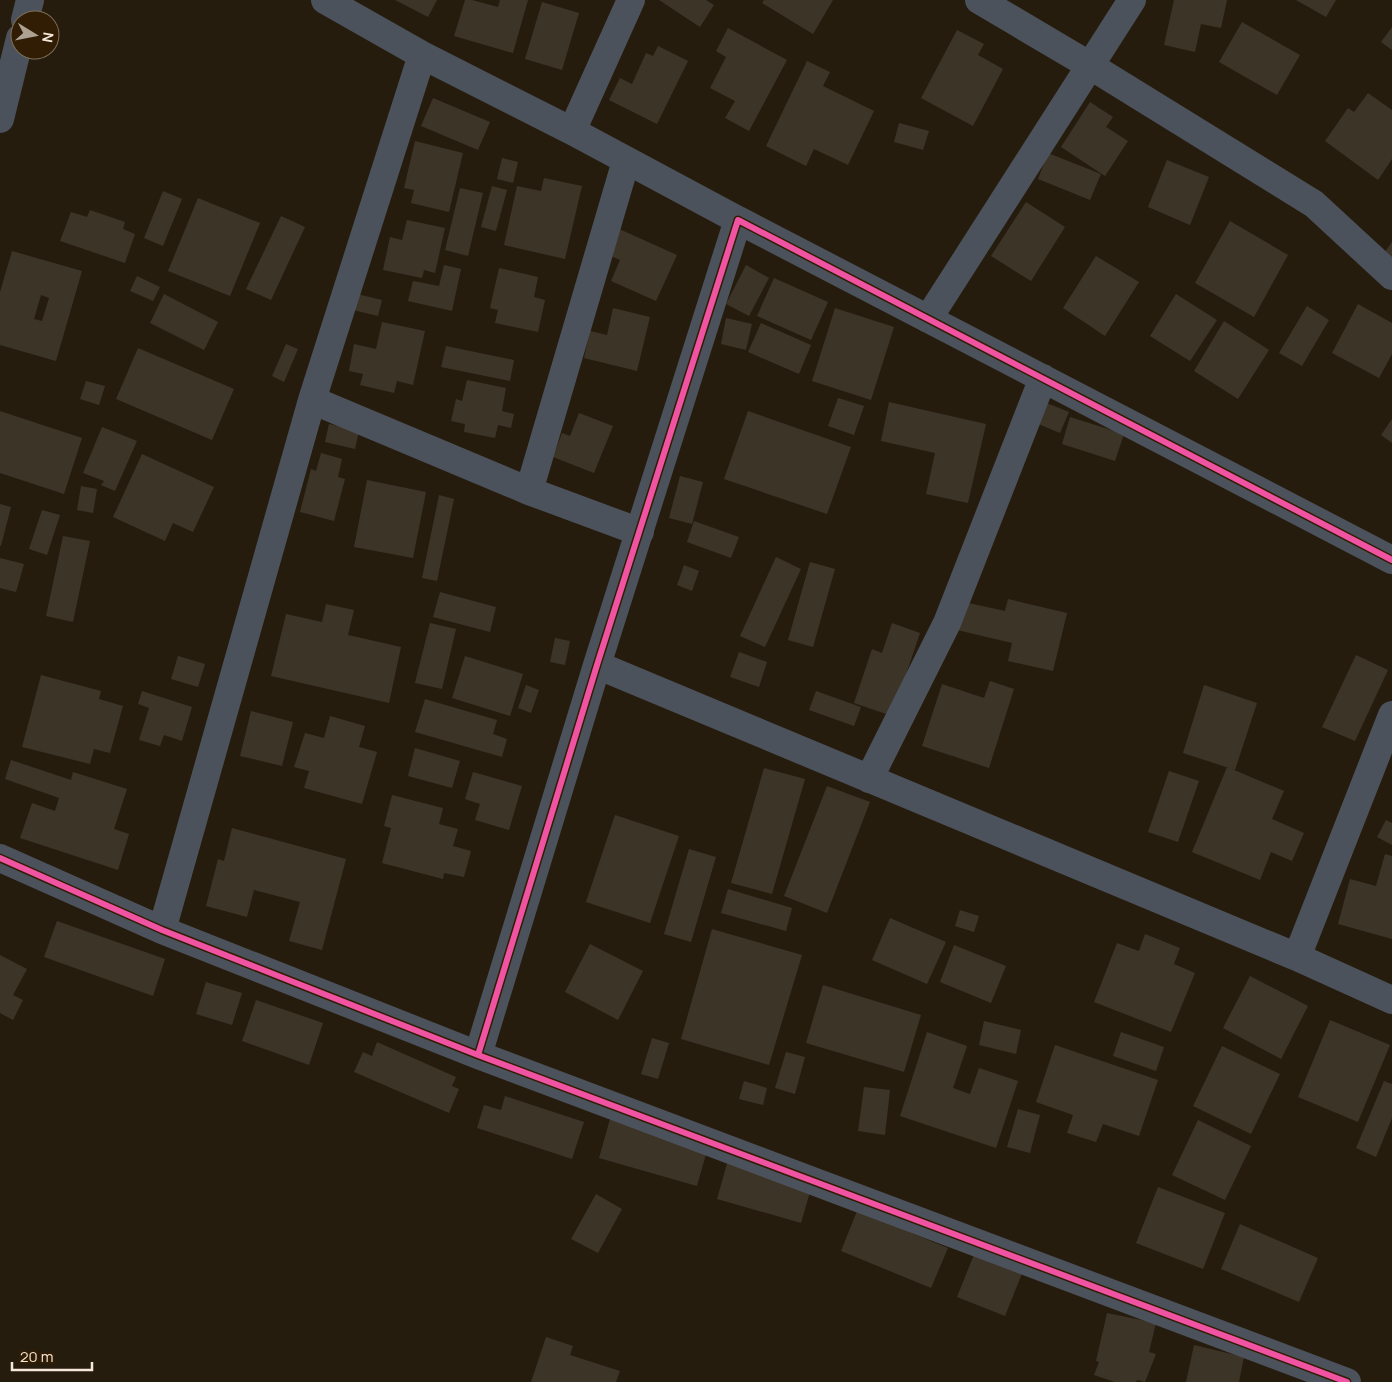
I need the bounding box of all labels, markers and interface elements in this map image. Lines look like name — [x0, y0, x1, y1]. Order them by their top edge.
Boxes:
north arrow — [10, 10, 60, 60]
text: N — [38, 31, 59, 44]
scale bar — [12, 1340, 92, 1372]
text: 20 m — [20, 1346, 53, 1367]

